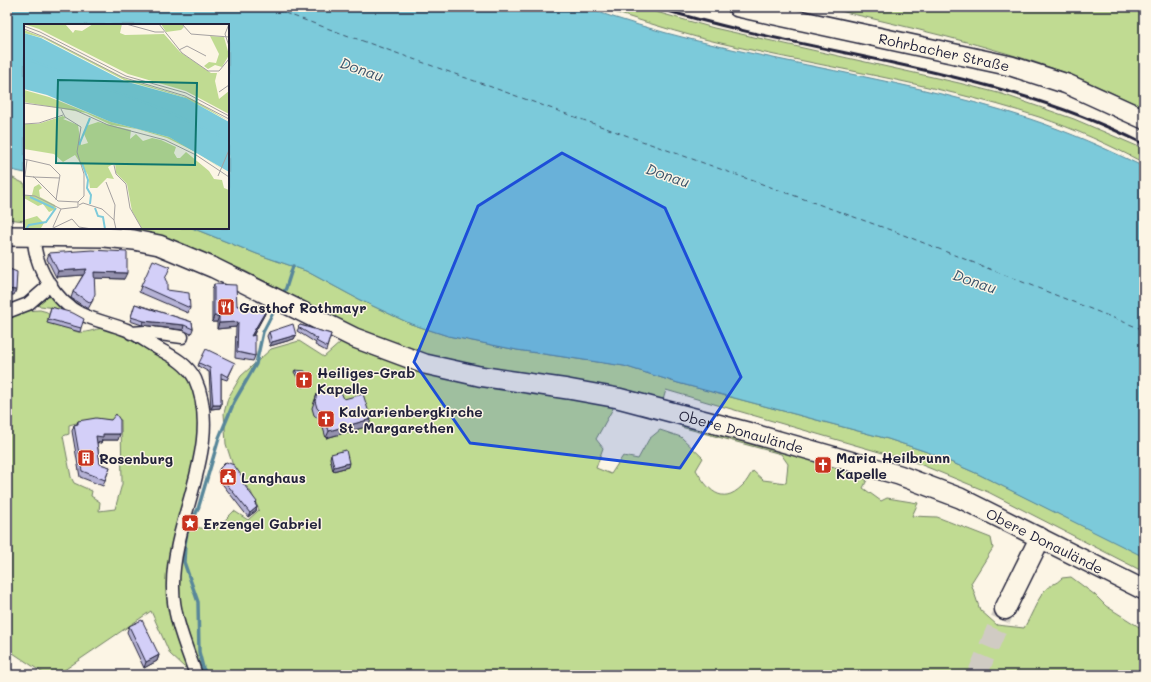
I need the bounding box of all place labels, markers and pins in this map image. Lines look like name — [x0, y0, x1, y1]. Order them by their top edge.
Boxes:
restaurant icon: Gasthof Rothmayr — [216, 297, 236, 317]
place label: Gasthof Rothmayr — [239, 298, 366, 317]
place label: Heiliges-Grab Kapelle — [317, 363, 415, 398]
church icon: Heiliges-Grab Kapelle — [294, 370, 314, 390]
place label: Kalvarienbergkirche St. Margarethen — [339, 402, 483, 437]
church icon: Kalvarienbergkirche St. Margarethen — [316, 409, 336, 429]
building icon: Rosenburg — [76, 448, 96, 468]
place label: Maria Heilbrunn Kapelle — [836, 448, 950, 483]
place label: Rosenburg — [99, 449, 173, 468]
church icon: Maria Heilbrunn Kapelle — [813, 455, 833, 475]
public building icon: Langhaus — [218, 467, 238, 487]
place label: Langhaus — [241, 468, 306, 487]
place icon: Erzengel Gabriel — [180, 513, 200, 533]
place label: Erzengel Gabriel — [203, 514, 321, 533]

